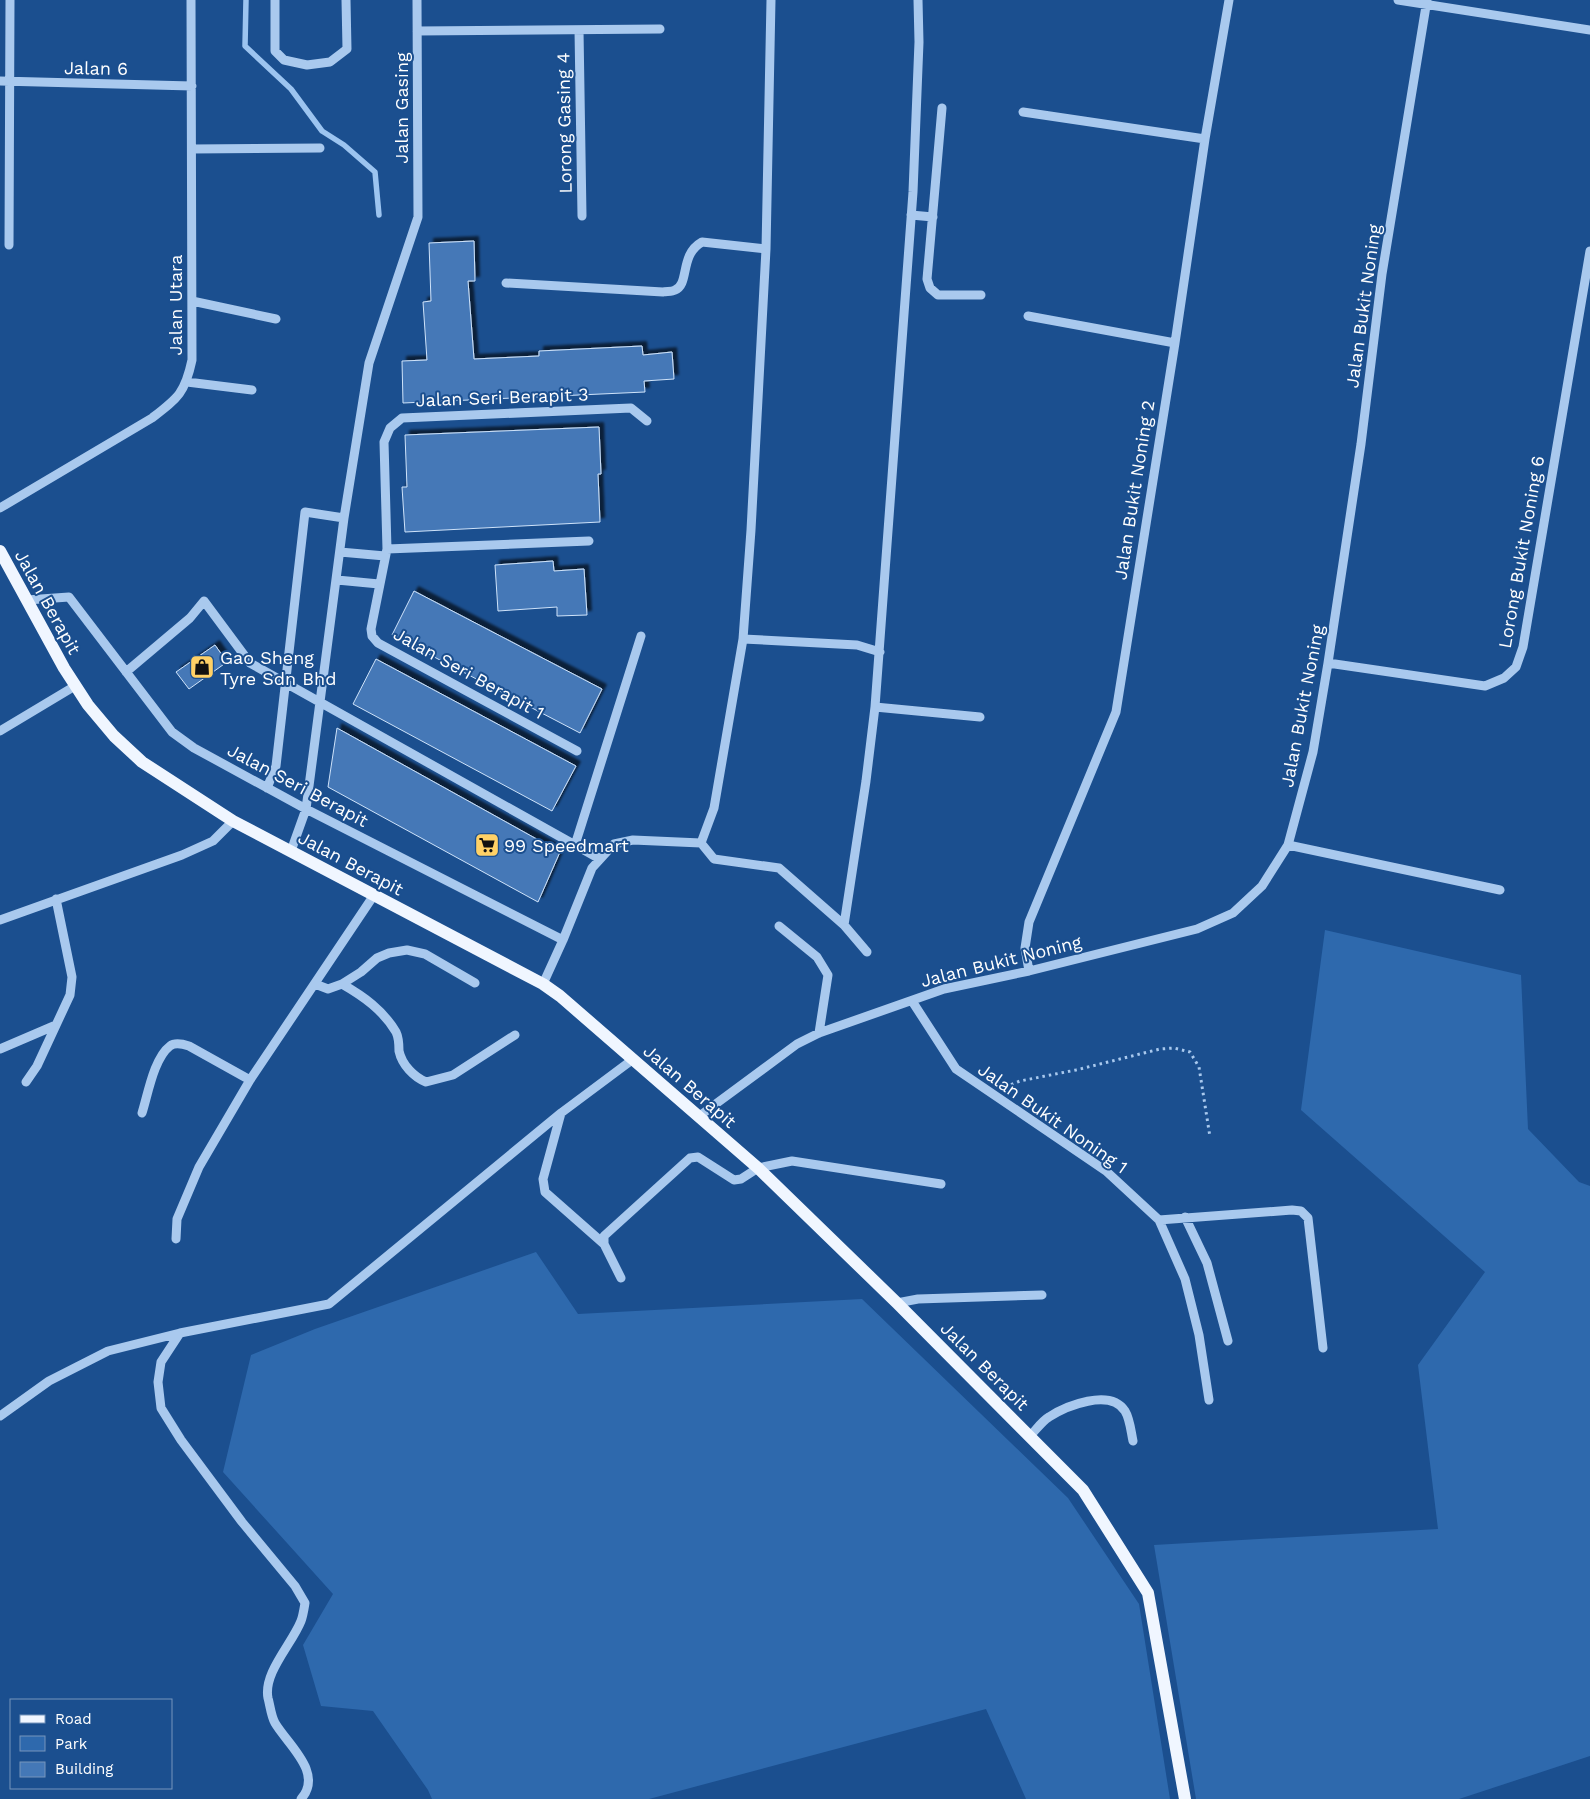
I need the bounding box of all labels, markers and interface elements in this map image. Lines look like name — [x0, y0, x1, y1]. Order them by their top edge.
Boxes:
street label: Jalan Gasing — [391, 52, 412, 164]
street label: Lorong Gasing 4 — [552, 52, 576, 194]
street label: Jalan 6 — [64, 57, 128, 79]
street label: Jalan Bukit Noning — [1341, 222, 1385, 389]
street label: Jalan Utara — [165, 255, 186, 355]
street label: Jalan Seri Berapit 3 — [415, 383, 589, 411]
street label: Jalan Bukit Noning 2 — [1109, 399, 1159, 581]
street label: Lorong Bukit Noning 6 — [1494, 454, 1548, 650]
street label: Jalan Berapit — [11, 546, 86, 658]
street label: Jalan Seri Berapit 1 — [390, 623, 548, 723]
street label: Jalan Bukit Noning — [1276, 623, 1328, 789]
place label: Gao Sheng Tyre Sdn Bhd — [220, 647, 337, 689]
shop icon: Gao Sheng Tyre Sdn Bhd — [189, 654, 215, 680]
street label: Jalan Seri Berapit — [224, 739, 372, 831]
street label: Jalan Berapit — [295, 826, 408, 900]
supermarket icon: 99 Speedmart — [474, 832, 500, 858]
place label: 99 Speedmart — [504, 835, 629, 856]
street label: Jalan Bukit Noning — [918, 931, 1084, 991]
street label: Jalan Berapit — [639, 1040, 741, 1132]
street label: Jalan Bukit Noning 1 — [974, 1058, 1132, 1178]
street label: Jalan Berapit — [937, 1318, 1034, 1415]
legend — [10, 1699, 172, 1789]
text: Road — [55, 1710, 92, 1728]
text: Park — [55, 1735, 88, 1753]
text: Building — [55, 1760, 113, 1778]

